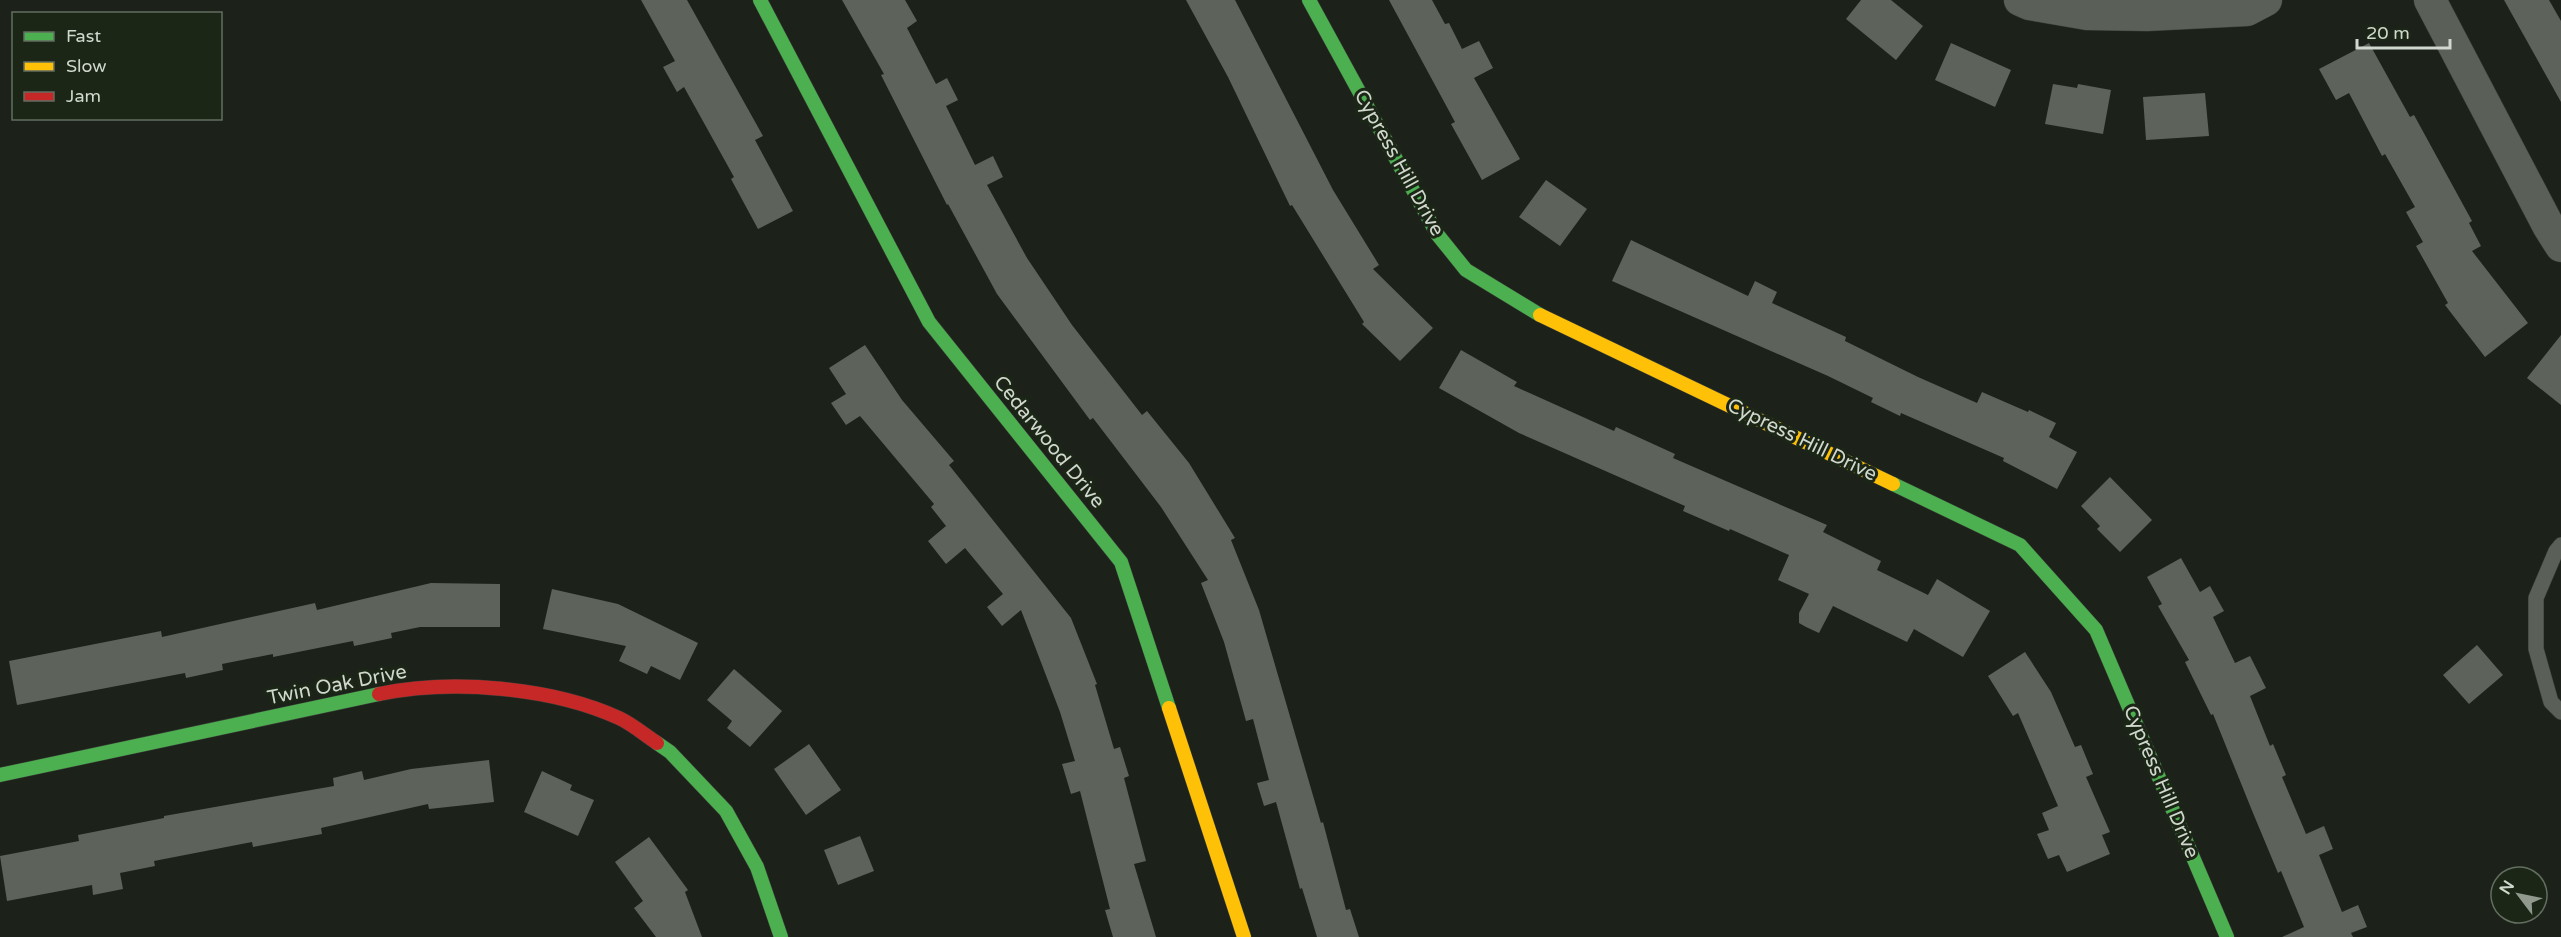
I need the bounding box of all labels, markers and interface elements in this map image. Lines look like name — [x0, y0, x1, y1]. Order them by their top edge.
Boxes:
legend — [12, 12, 222, 120]
scale bar — [2357, 12, 2450, 50]
text: 20 m — [2366, 22, 2410, 44]
text: Fast — [66, 25, 101, 47]
text: Slow — [66, 55, 107, 77]
text: Jam — [66, 85, 101, 107]
street label: Cypress Hill Drive — [1349, 86, 1449, 240]
street label: Cedarwood Drive — [988, 371, 1110, 513]
street label: Cypress Hill Drive — [1723, 393, 1881, 487]
street label: Twin Oak Drive — [265, 660, 409, 710]
street label: Cypress Hill Drive — [2118, 702, 2204, 862]
north arrow — [2489, 865, 2549, 925]
text: N — [2495, 877, 2519, 898]

